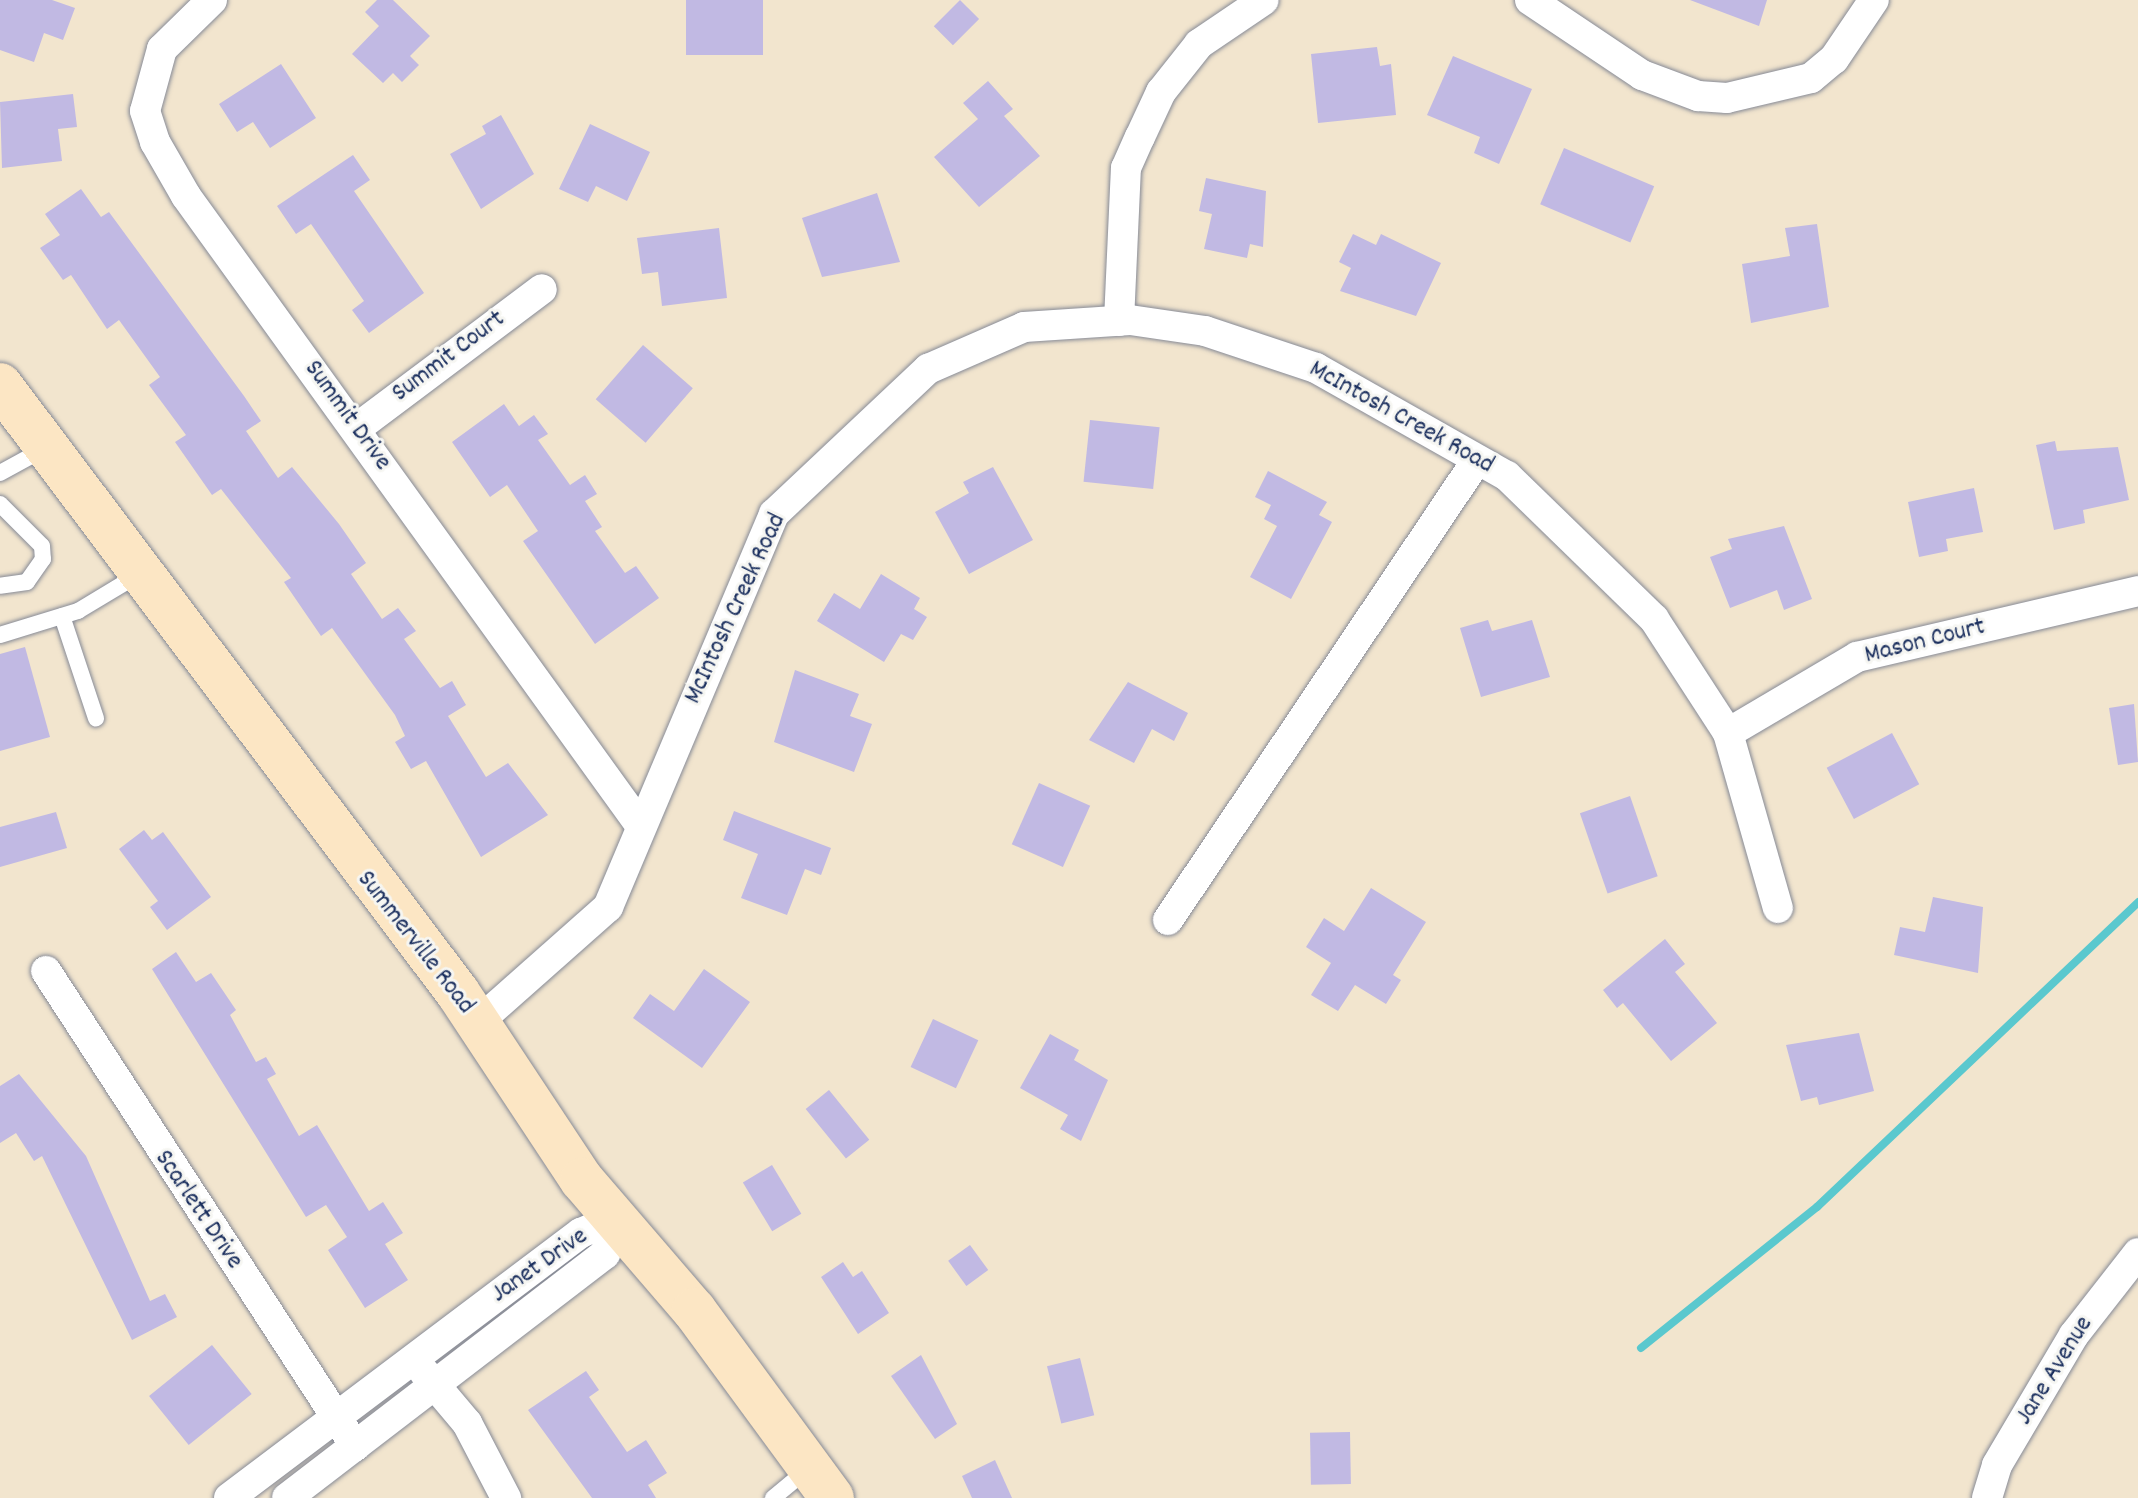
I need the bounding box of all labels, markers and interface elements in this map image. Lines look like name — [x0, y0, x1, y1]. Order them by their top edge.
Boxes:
street label: Summit Court — [386, 304, 512, 410]
street label: McIntosh Creek Road — [1303, 354, 1499, 482]
street label: Summit Drive — [297, 355, 397, 477]
street label: McIntosh Creek Road — [678, 509, 794, 709]
street label: Mason Court — [1862, 612, 1988, 672]
street label: Summerville Road — [349, 865, 481, 1021]
street label: Scarlett Drive — [147, 1145, 249, 1275]
street label: Janet Drive — [486, 1221, 594, 1311]
street label: Jane Avenue — [2009, 1311, 2101, 1431]

